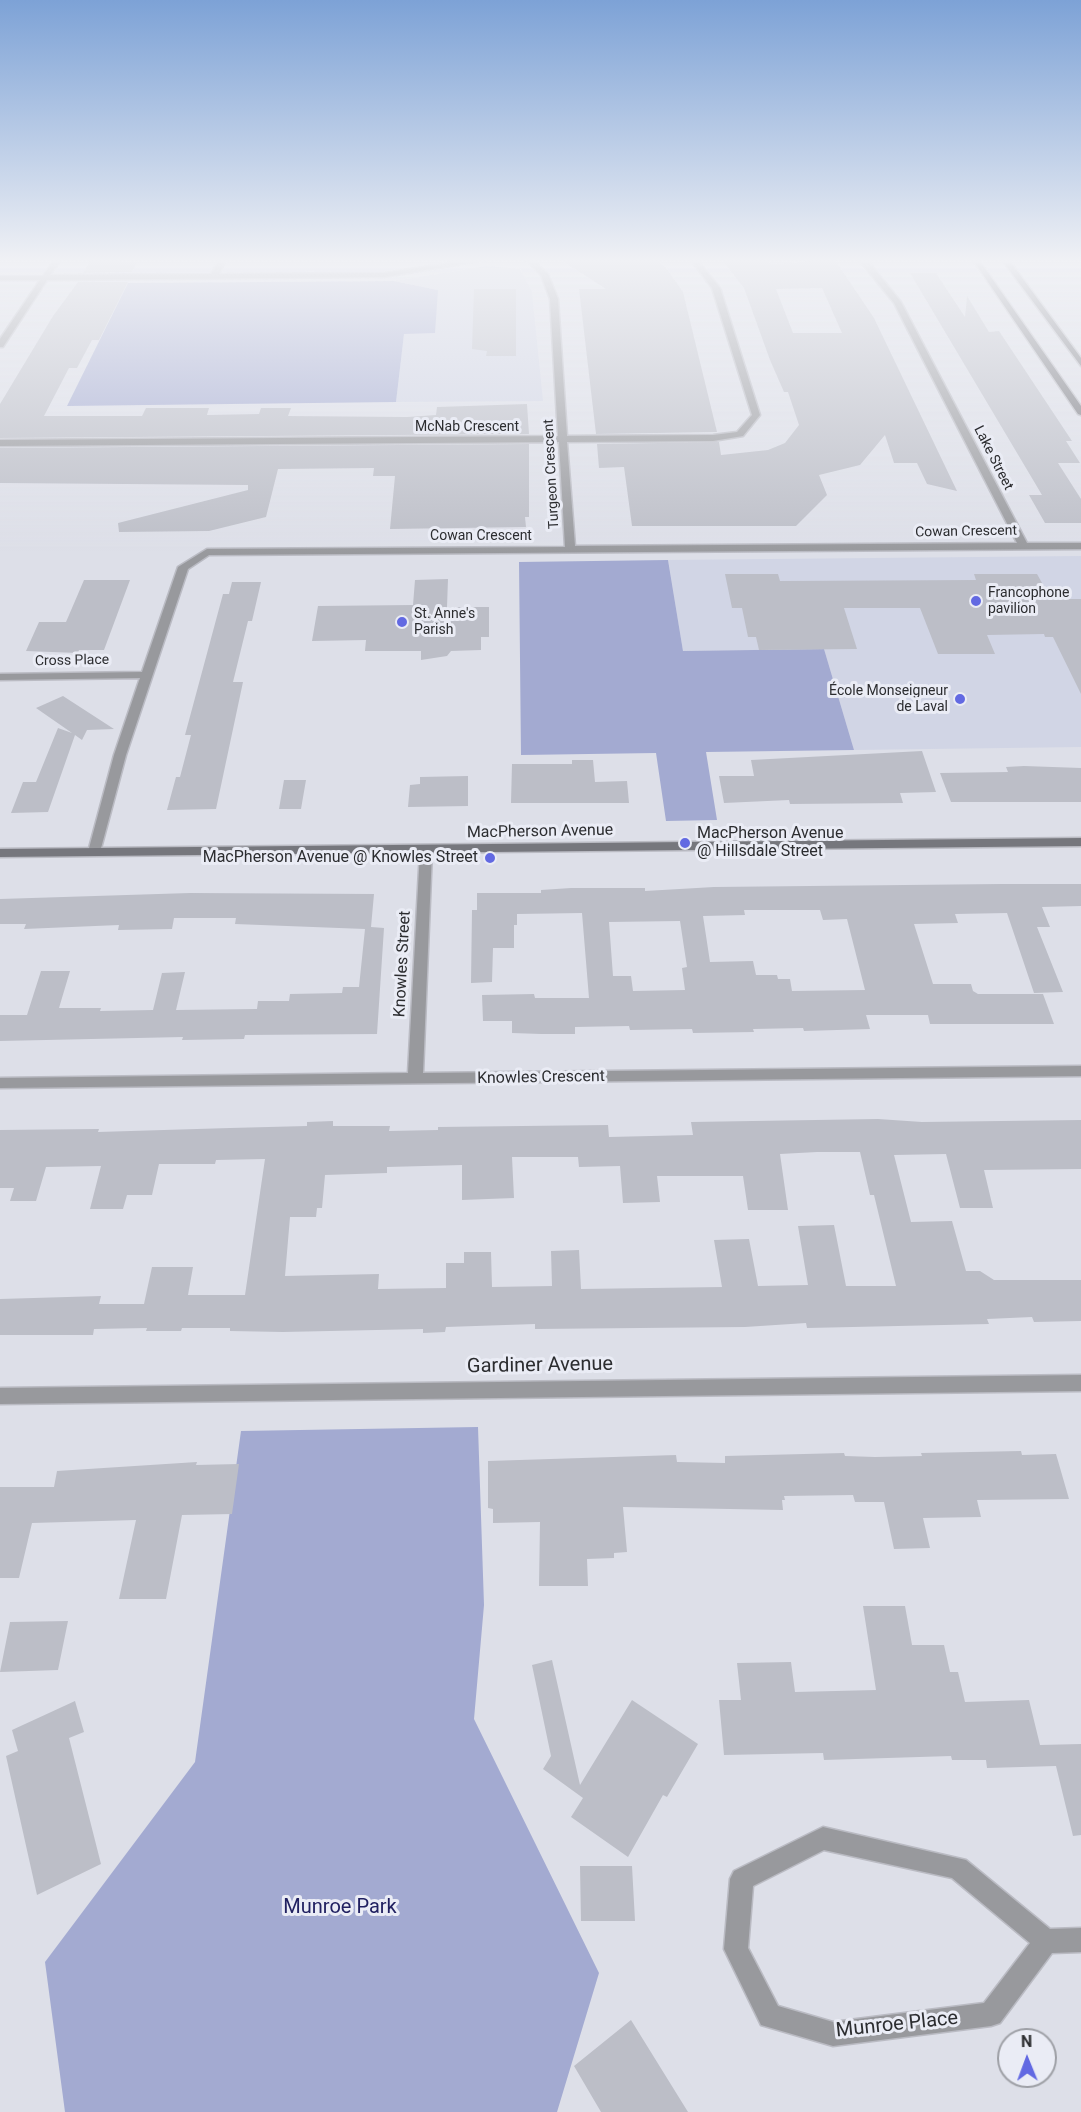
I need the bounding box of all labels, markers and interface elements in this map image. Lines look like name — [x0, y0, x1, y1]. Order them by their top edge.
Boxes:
street label: McNab Crescent — [415, 419, 519, 435]
street label: Turgeon Crescent — [541, 419, 563, 529]
street label: Lake Street — [970, 423, 1016, 493]
street label: Cowan Crescent — [915, 523, 1017, 541]
street label: Cowan Crescent — [430, 528, 532, 544]
place label: Francophone pavilion — [988, 585, 1069, 618]
marker: Francophone pavilion — [969, 594, 983, 608]
place label: St. Anne's Parish — [414, 606, 475, 638]
marker: St. Anne's Parish — [395, 615, 409, 629]
street label: Cross Place — [35, 652, 109, 670]
place label: École Monseigneur de Laval — [829, 683, 948, 716]
marker: École Monseigneur de Laval — [953, 692, 967, 706]
street label: MacPherson Avenue — [467, 821, 613, 843]
place label: MacPherson Avenue @ Hillsdale Street — [697, 824, 843, 862]
marker: MacPherson Avenue @ Hillsdale Street — [678, 836, 692, 850]
place label: MacPherson Avenue @ Knowles Street — [203, 848, 478, 868]
marker: MacPherson Avenue @ Knowles Street — [483, 851, 497, 865]
street label: Knowles Street — [391, 910, 415, 1018]
street label: Knowles Crescent — [477, 1067, 605, 1089]
street label: Gardiner Avenue — [467, 1353, 613, 1379]
park label: Munroe Park — [283, 1896, 397, 1920]
street label: Munroe Place — [835, 2007, 959, 2043]
north arrow — [997, 2028, 1057, 2088]
text: N — [1021, 2032, 1033, 2051]

